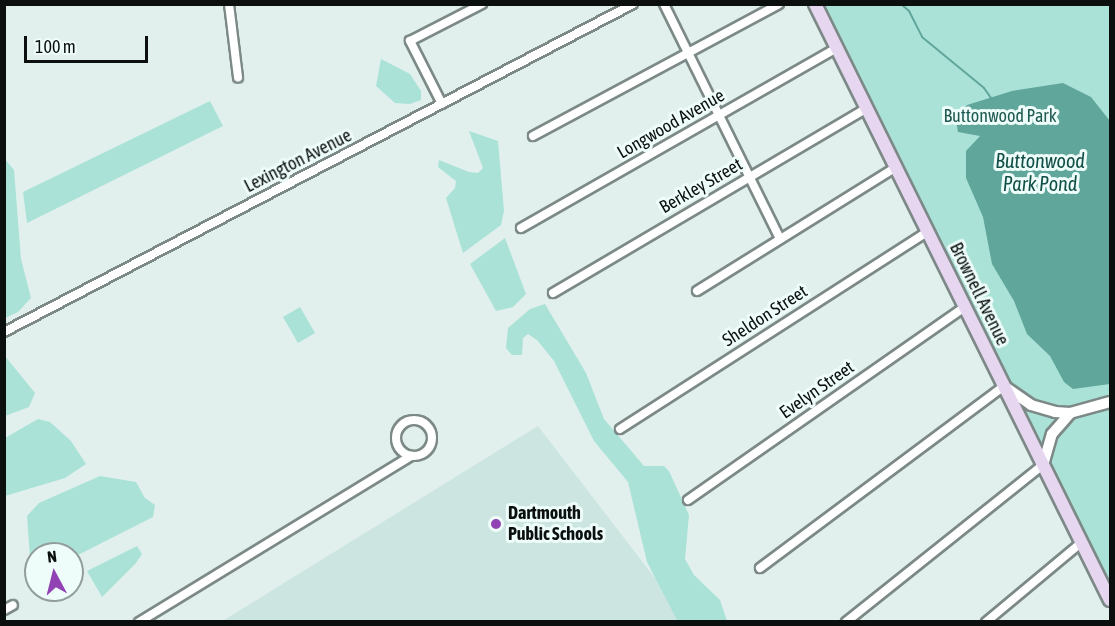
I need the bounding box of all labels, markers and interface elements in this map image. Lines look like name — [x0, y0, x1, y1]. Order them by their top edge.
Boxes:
scale bar — [27, 24, 152, 62]
text: 100 m — [35, 36, 76, 57]
street label: Longwood Avenue — [614, 85, 728, 163]
park label: Buttonwood Park — [943, 105, 1057, 127]
street label: Lexington Avenue — [241, 125, 355, 197]
water label: Buttonwood Park Pond — [995, 148, 1085, 195]
street label: Berkley Street — [656, 154, 746, 218]
street label: Brownell Avenue — [945, 239, 1013, 349]
street label: Sheldon Street — [719, 281, 811, 351]
street label: Evelyn Street — [776, 357, 858, 423]
place label: Dartmouth Public Schools — [508, 503, 603, 546]
marker: Dartmouth Public Schools — [489, 517, 503, 531]
north arrow — [24, 542, 84, 602]
text: N — [46, 547, 58, 566]

